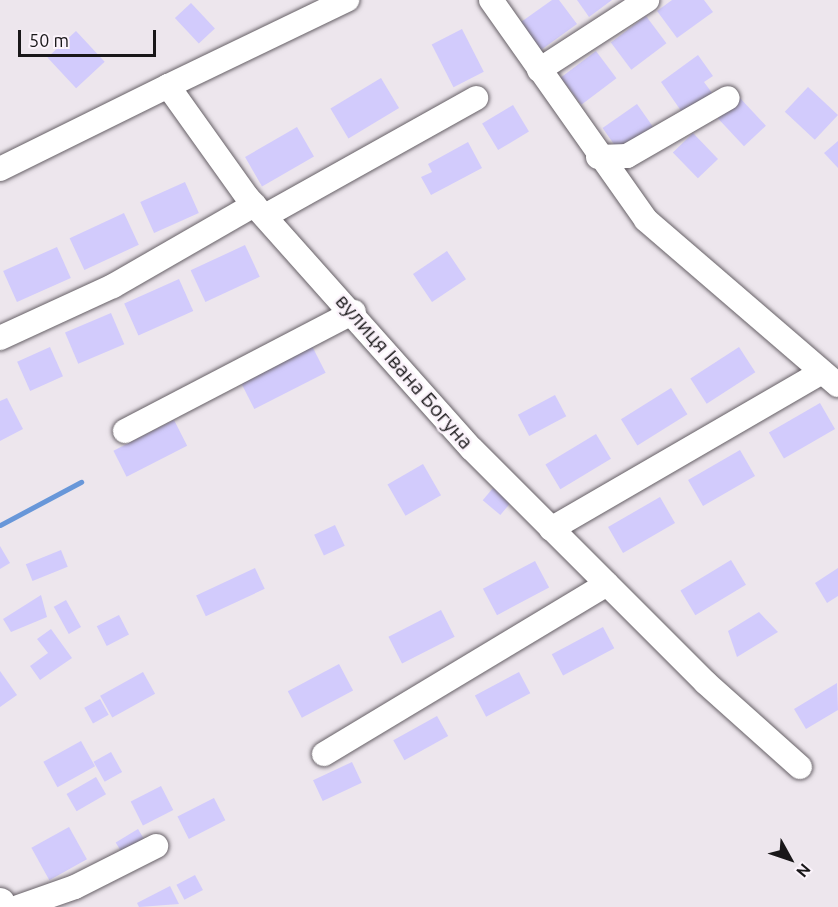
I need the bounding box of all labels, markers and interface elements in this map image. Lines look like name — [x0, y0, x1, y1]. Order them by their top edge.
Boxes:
scale bar — [21, 18, 159, 56]
text: 50 m — [29, 30, 69, 50]
street label: вулиця Івана Богуна — [331, 288, 479, 454]
north arrow — [760, 829, 820, 889]
text: N — [793, 860, 815, 881]

